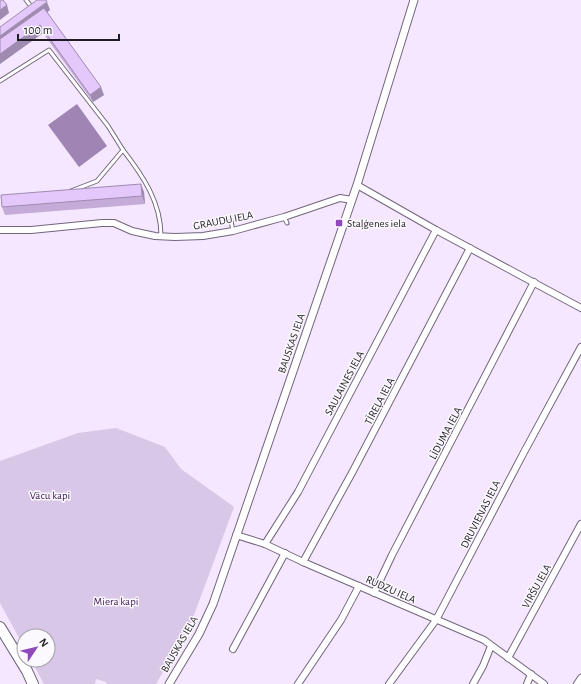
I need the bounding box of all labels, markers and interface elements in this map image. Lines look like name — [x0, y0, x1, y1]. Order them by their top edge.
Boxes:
scale bar — [18, 16, 119, 42]
text: 100 m — [24, 24, 52, 36]
street label: GRAUDU IELA — [192, 209, 255, 232]
marker: Staļģenes iela — [334, 218, 344, 228]
place label: Staļģenes iela — [347, 218, 406, 230]
street label: BAUSKAS IELA — [276, 311, 307, 375]
street label: SAULAINES IELA — [323, 349, 366, 417]
street label: TĪREĻA IELA — [362, 375, 398, 427]
street label: LĪDUMA IELA — [427, 405, 464, 461]
street label: DRUVIENAS IELA — [459, 478, 503, 550]
park label: Vācu kapi — [30, 490, 70, 501]
street label: VIRŠU IELA — [520, 562, 553, 610]
street label: RUDZU IELA — [364, 574, 418, 606]
park label: Miera kapi — [94, 596, 138, 607]
street label: BAUSKAS IELA — [159, 614, 200, 674]
north arrow — [16, 628, 56, 668]
text: N — [37, 636, 50, 649]

